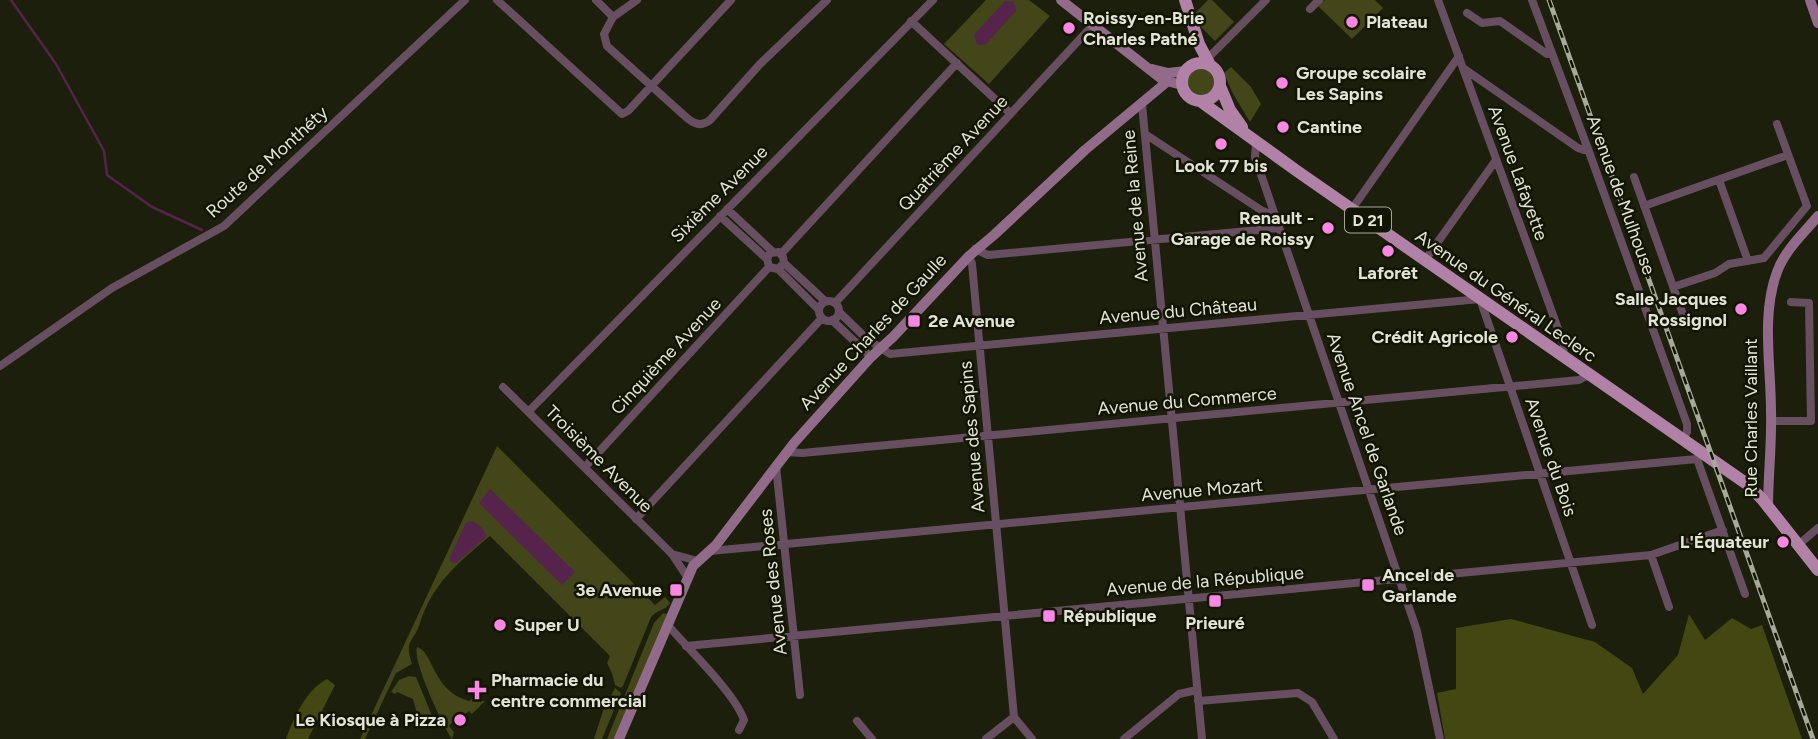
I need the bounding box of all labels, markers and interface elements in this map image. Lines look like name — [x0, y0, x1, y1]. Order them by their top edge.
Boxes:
place label: Roissy-en-Brie Charles Pathé — [1083, 7, 1204, 50]
place label: Plateau — [1366, 11, 1428, 33]
marker: Plateau — [1344, 14, 1360, 30]
marker: Roissy-en-Brie Charles Pathé — [1061, 20, 1077, 36]
place label: Groupe scolaire Les Sapins — [1296, 62, 1426, 105]
marker: Groupe scolaire Les Sapins — [1274, 75, 1290, 91]
street label: Quatrième Avenue — [894, 90, 1013, 216]
street label: Route de Monthéty — [202, 101, 333, 222]
street label: Avenue Lafayette — [1483, 103, 1553, 244]
street label: Avenue de Mulhouse — [1582, 112, 1660, 278]
place label: Cantine — [1297, 116, 1362, 138]
marker: Cantine — [1275, 119, 1291, 135]
street label: Avenue de la Reine — [1117, 129, 1153, 283]
marker: Look 77 bis — [1213, 136, 1229, 152]
street label: Sixième Avenue — [666, 141, 772, 247]
place label: Look 77 bis — [1175, 155, 1268, 177]
place label: Renault - Garage de Roissy — [1171, 207, 1315, 250]
road number: D 21 — [1345, 208, 1391, 232]
marker: Renault - Garage de Roissy — [1320, 220, 1336, 236]
street label: Avenue du Général Leclerc — [1411, 225, 1601, 367]
marker: Laforêt — [1380, 243, 1396, 259]
street label: Avenue Charles de Gaulle — [795, 249, 951, 415]
place label: Laforêt — [1358, 262, 1418, 284]
place label: Salle Jacques Rossignol — [1615, 288, 1728, 331]
street label: Cinquième Avenue — [606, 293, 726, 419]
street label: Avenue du Château — [1098, 293, 1258, 329]
marker: Salle Jacques Rossignol — [1733, 301, 1749, 317]
place label: 2e Avenue — [928, 310, 1015, 332]
marker: 2e Avenue — [906, 313, 922, 329]
place label: Crédit Agricole — [1371, 326, 1498, 348]
marker: Crédit Agricole — [1504, 329, 1520, 345]
street label: Avenue Ancel de Garlande — [1322, 330, 1412, 538]
street label: Rue Charles Vaillant — [1740, 338, 1762, 498]
street label: Avenue des Sapins — [954, 360, 990, 514]
street label: Avenue du Commerce — [1096, 382, 1278, 420]
street label: Avenue du Bois — [1520, 395, 1582, 519]
street label: Troisième Avenue — [541, 401, 657, 517]
street label: Avenue Mozart — [1140, 474, 1264, 506]
street label: Avenue des Roses — [754, 508, 792, 656]
place label: L'Équateur — [1680, 531, 1769, 553]
marker: L'Équateur — [1775, 534, 1791, 550]
street label: Avenue de la République — [1105, 561, 1305, 601]
place label: Ancel de Garlande — [1382, 564, 1457, 607]
marker: Ancel de Garlande — [1360, 577, 1376, 593]
place label: 3e Avenue — [576, 579, 662, 601]
marker: 3e Avenue — [668, 582, 684, 598]
marker: Prieuré — [1207, 593, 1223, 609]
place label: République — [1063, 605, 1156, 627]
marker: République — [1041, 608, 1057, 624]
place label: Prieuré — [1185, 612, 1245, 634]
place label: Super U — [514, 614, 580, 636]
marker: Super U — [492, 617, 508, 633]
place label: Pharmacie du centre commercial — [491, 669, 646, 712]
marker: Pharmacie du centre commercial — [469, 682, 485, 698]
place label: Le Kiosque à Pizza — [295, 709, 446, 731]
marker: Le Kiosque à Pizza — [452, 712, 468, 728]

